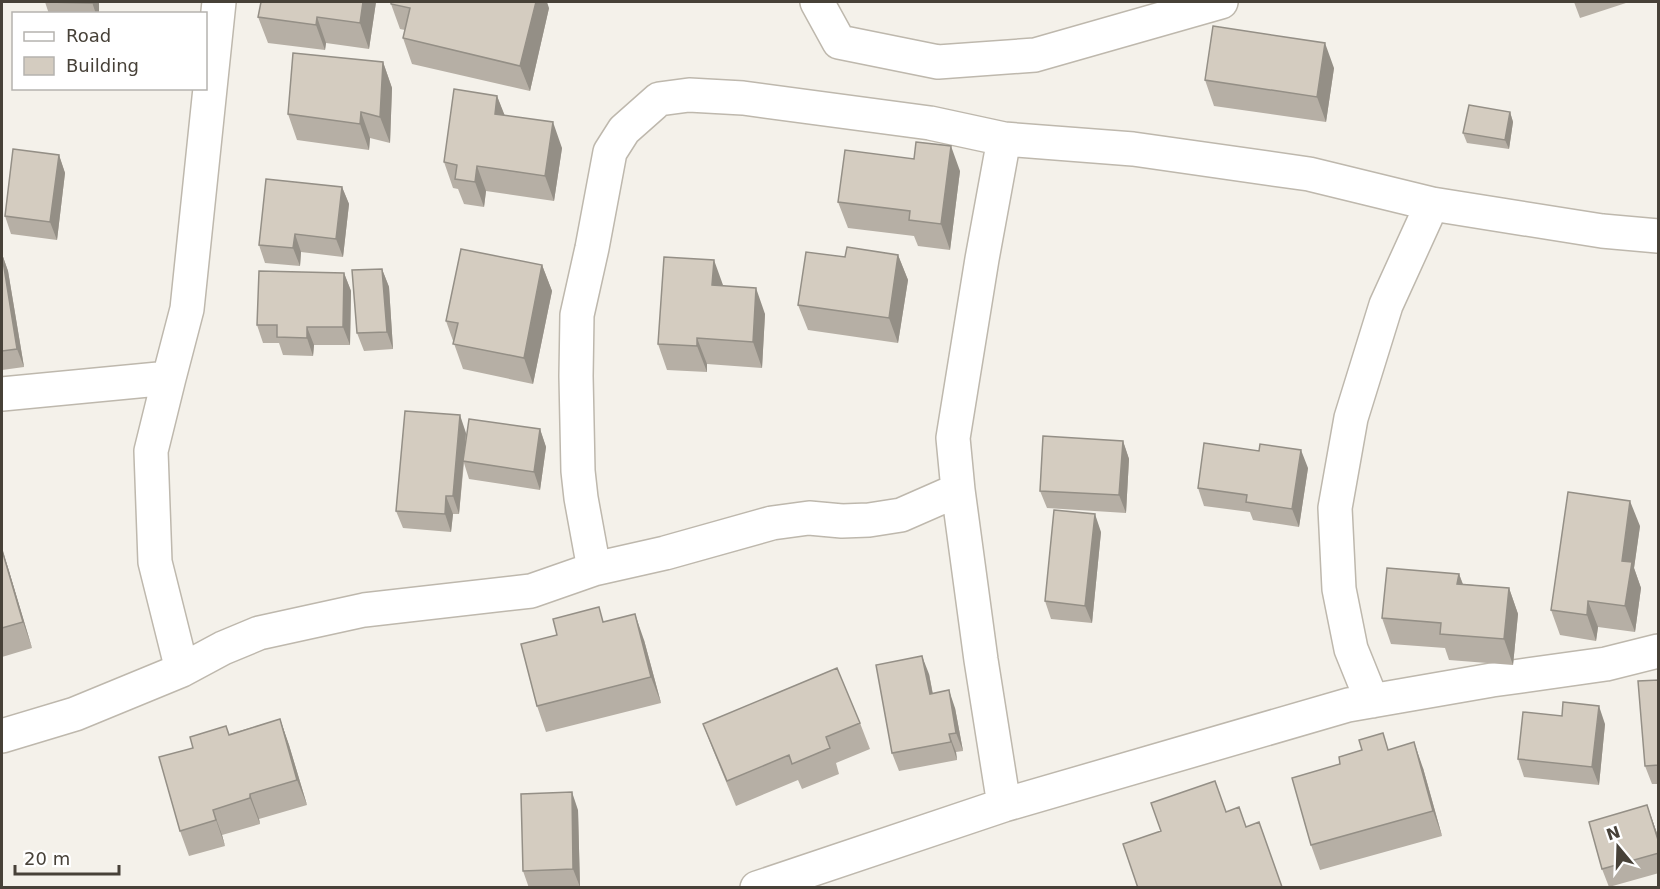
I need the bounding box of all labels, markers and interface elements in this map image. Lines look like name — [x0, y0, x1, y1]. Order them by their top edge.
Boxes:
legend — [12, 12, 207, 90]
text: Road — [66, 25, 111, 46]
text: Building — [66, 55, 139, 76]
north arrow — [1588, 817, 1648, 877]
text: N — [1604, 822, 1623, 844]
scale bar — [15, 838, 118, 876]
text: 20 m — [24, 848, 70, 869]

